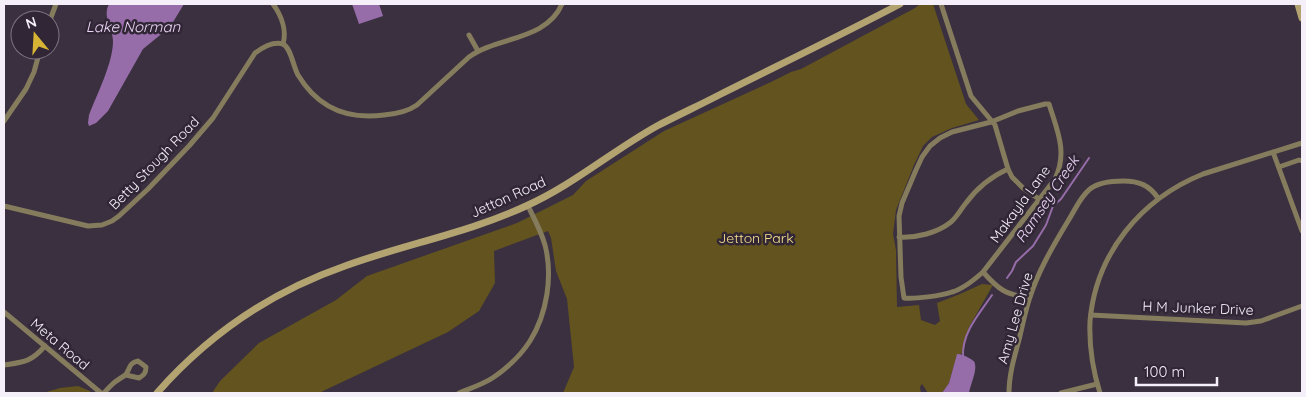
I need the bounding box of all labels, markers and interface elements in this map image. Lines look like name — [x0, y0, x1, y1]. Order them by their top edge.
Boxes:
north arrow — [10, 10, 60, 60]
text: N — [23, 12, 39, 33]
water label: Lake Norman — [86, 17, 181, 36]
street label: Betty Stough Road — [105, 113, 203, 213]
water label: Ramsey Creek — [1011, 150, 1084, 246]
street label: Makayla Lane — [986, 162, 1054, 246]
street label: Jetton Road — [468, 172, 548, 222]
park label: Jetton Park — [718, 229, 794, 247]
street label: Amy Lee Drive — [993, 270, 1037, 366]
street label: H M Junker Drive — [1142, 297, 1254, 319]
street label: Meta Road — [27, 314, 93, 374]
scale bar — [1136, 354, 1217, 386]
text: 100 m — [1144, 362, 1185, 381]

